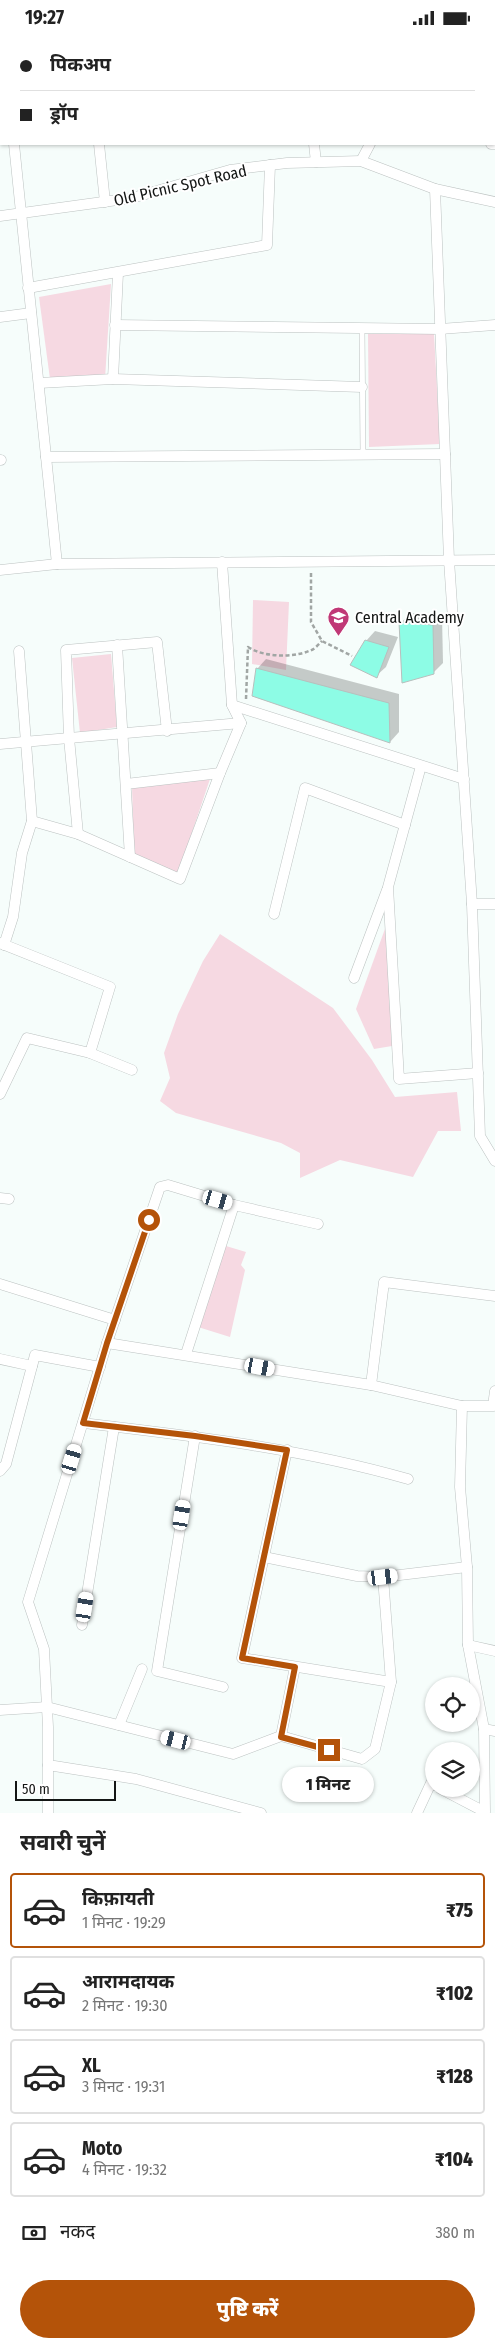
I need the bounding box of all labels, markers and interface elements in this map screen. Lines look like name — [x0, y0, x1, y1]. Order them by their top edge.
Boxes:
text: 19:27 — [25, 6, 64, 29]
text: पिकअप — [50, 53, 111, 76]
text: ड्रॉप — [50, 102, 78, 125]
street label: Old Picnic Spot Road — [112, 161, 248, 210]
school or university icon: Central Academy — [327, 605, 351, 636]
place label: Central Academy — [355, 608, 465, 627]
car — [201, 1189, 234, 1211]
route start — [138, 1209, 160, 1231]
car — [243, 1357, 276, 1377]
car — [60, 1442, 83, 1476]
car — [172, 1499, 191, 1531]
car — [367, 1568, 398, 1586]
car — [75, 1591, 94, 1623]
map controls — [425, 1677, 480, 1797]
button: locate — [425, 1677, 480, 1732]
car — [159, 1729, 192, 1751]
route end — [318, 1739, 340, 1761]
button: layers — [425, 1742, 480, 1797]
callout: 1 मिनट — [283, 1767, 375, 1803]
text: 1 मिनट — [306, 1775, 350, 1794]
scale bar — [15, 1778, 116, 1801]
text: 50 m — [22, 1781, 50, 1798]
text: सवारी चुनें — [20, 1829, 106, 1856]
text: किफ़ायती — [82, 1887, 154, 1910]
icon: car — [22, 1888, 67, 1933]
text: ₹75 — [446, 1899, 473, 1922]
text: 1 मिनट · 19:29 — [82, 1913, 166, 1932]
text: आरामदायक — [82, 1970, 174, 1993]
icon: car — [22, 1971, 67, 2016]
text: ₹102 — [436, 1982, 473, 2005]
text: 2 मिनट · 19:30 — [82, 1996, 168, 2015]
icon: car — [22, 2054, 67, 2099]
text: XL — [82, 2054, 101, 2077]
text: ₹128 — [436, 2065, 473, 2088]
text: 3 मिनट · 19:31 — [82, 2077, 165, 2096]
icon: car — [22, 2137, 67, 2182]
text: Moto — [82, 2137, 122, 2160]
text: ₹104 — [435, 2148, 473, 2171]
text: 4 मिनट · 19:32 — [82, 2160, 167, 2179]
icon: cash — [20, 2219, 48, 2247]
text: नकद — [60, 2220, 95, 2243]
text: 380 m — [435, 2223, 475, 2242]
button: पुष्टि करें — [20, 2280, 475, 2338]

